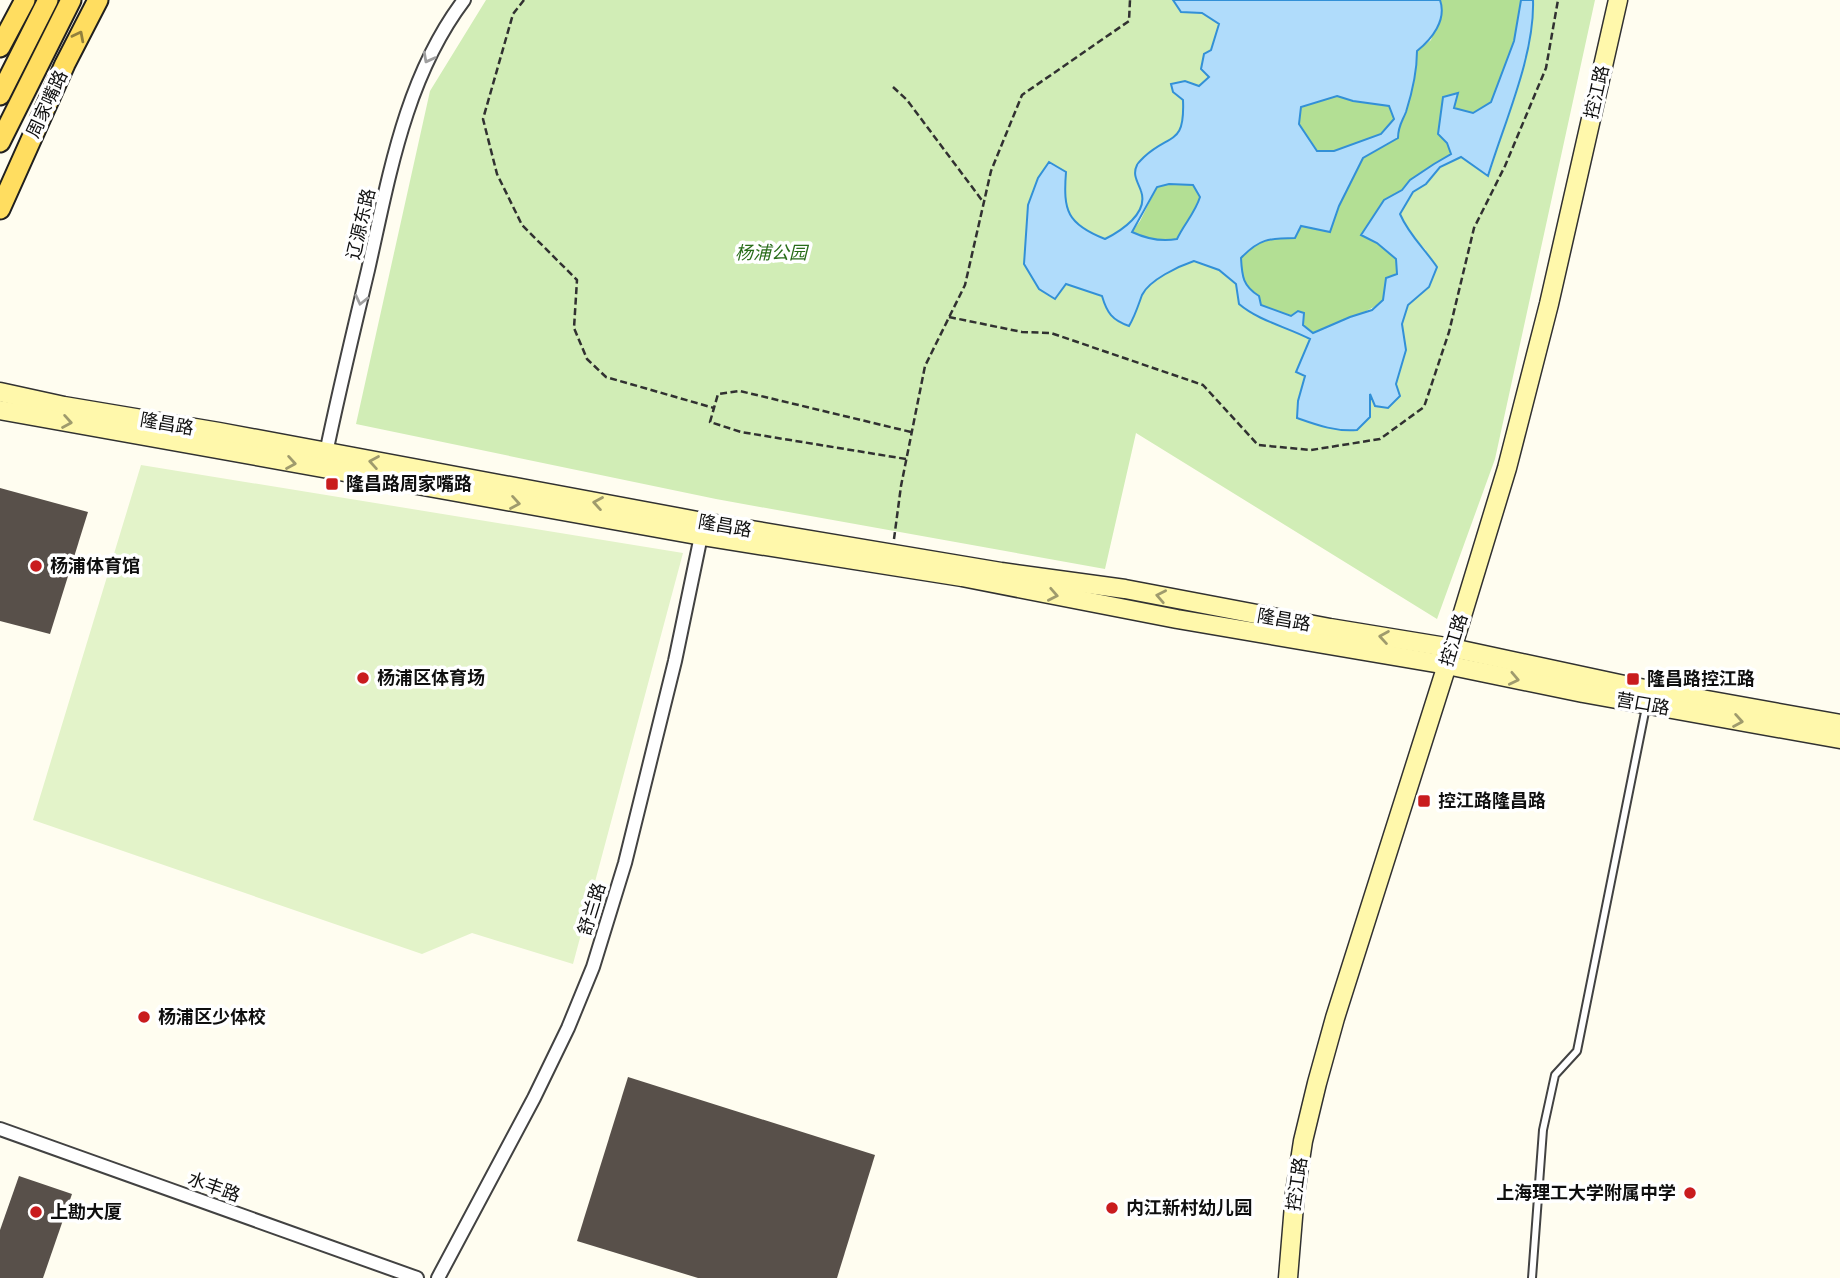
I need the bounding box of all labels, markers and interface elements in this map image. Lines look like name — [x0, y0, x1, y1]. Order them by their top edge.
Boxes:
one-way arrow — [71, 31, 85, 43]
one-way arrow — [423, 51, 437, 63]
street label: 控江路 — [1580, 63, 1614, 121]
street label: 周家嘴路 — [22, 67, 72, 141]
street label: 辽源东路 — [342, 186, 380, 262]
park label: 杨浦公园 — [735, 242, 810, 264]
one-way arrow — [355, 294, 369, 306]
street label: 隆昌路 — [139, 408, 195, 440]
one-way arrow — [61, 414, 73, 429]
one-way arrow — [285, 455, 297, 470]
one-way arrow — [368, 455, 380, 470]
place label: 隆昌路周家嘴路 — [346, 473, 472, 495]
marker: 隆昌路周家嘴路 — [324, 476, 340, 492]
one-way arrow — [509, 495, 521, 510]
one-way arrow — [592, 496, 604, 511]
street label: 隆昌路 — [697, 510, 753, 542]
place label: 杨浦体育馆 — [50, 555, 140, 577]
marker: 杨浦体育馆 — [28, 558, 44, 574]
one-way arrow — [1047, 587, 1059, 602]
one-way arrow — [1155, 590, 1167, 605]
street label: 隆昌路 — [1256, 604, 1312, 636]
street label: 控江路 — [1436, 611, 1472, 669]
one-way arrow — [1379, 630, 1390, 645]
place label: 杨浦区体育场 — [377, 667, 485, 689]
place label: 隆昌路控江路 — [1647, 668, 1755, 690]
marker: 杨浦区体育场 — [355, 670, 371, 686]
one-way arrow — [1508, 670, 1520, 685]
marker: 隆昌路控江路 — [1625, 671, 1641, 687]
street label: 营口路 — [1615, 688, 1671, 720]
one-way arrow — [1732, 713, 1744, 728]
place label: 控江路隆昌路 — [1438, 790, 1546, 812]
marker: 控江路隆昌路 — [1416, 793, 1432, 809]
street label: 舒兰路 — [574, 880, 610, 938]
place label: 杨浦区少体校 — [158, 1006, 266, 1028]
marker: 杨浦区少体校 — [136, 1009, 152, 1025]
street label: 控江路 — [1282, 1156, 1312, 1212]
street label: 水丰路 — [185, 1167, 243, 1207]
place label: 上海理工大学附属中学 — [1496, 1182, 1676, 1204]
marker: 上海理工大学附属中学 — [1682, 1185, 1698, 1201]
place label: 内江新村幼儿园 — [1126, 1197, 1252, 1219]
marker: 内江新村幼儿园 — [1104, 1200, 1120, 1216]
place label: 上勘大厦 — [50, 1201, 122, 1223]
marker: 上勘大厦 — [28, 1204, 44, 1220]

